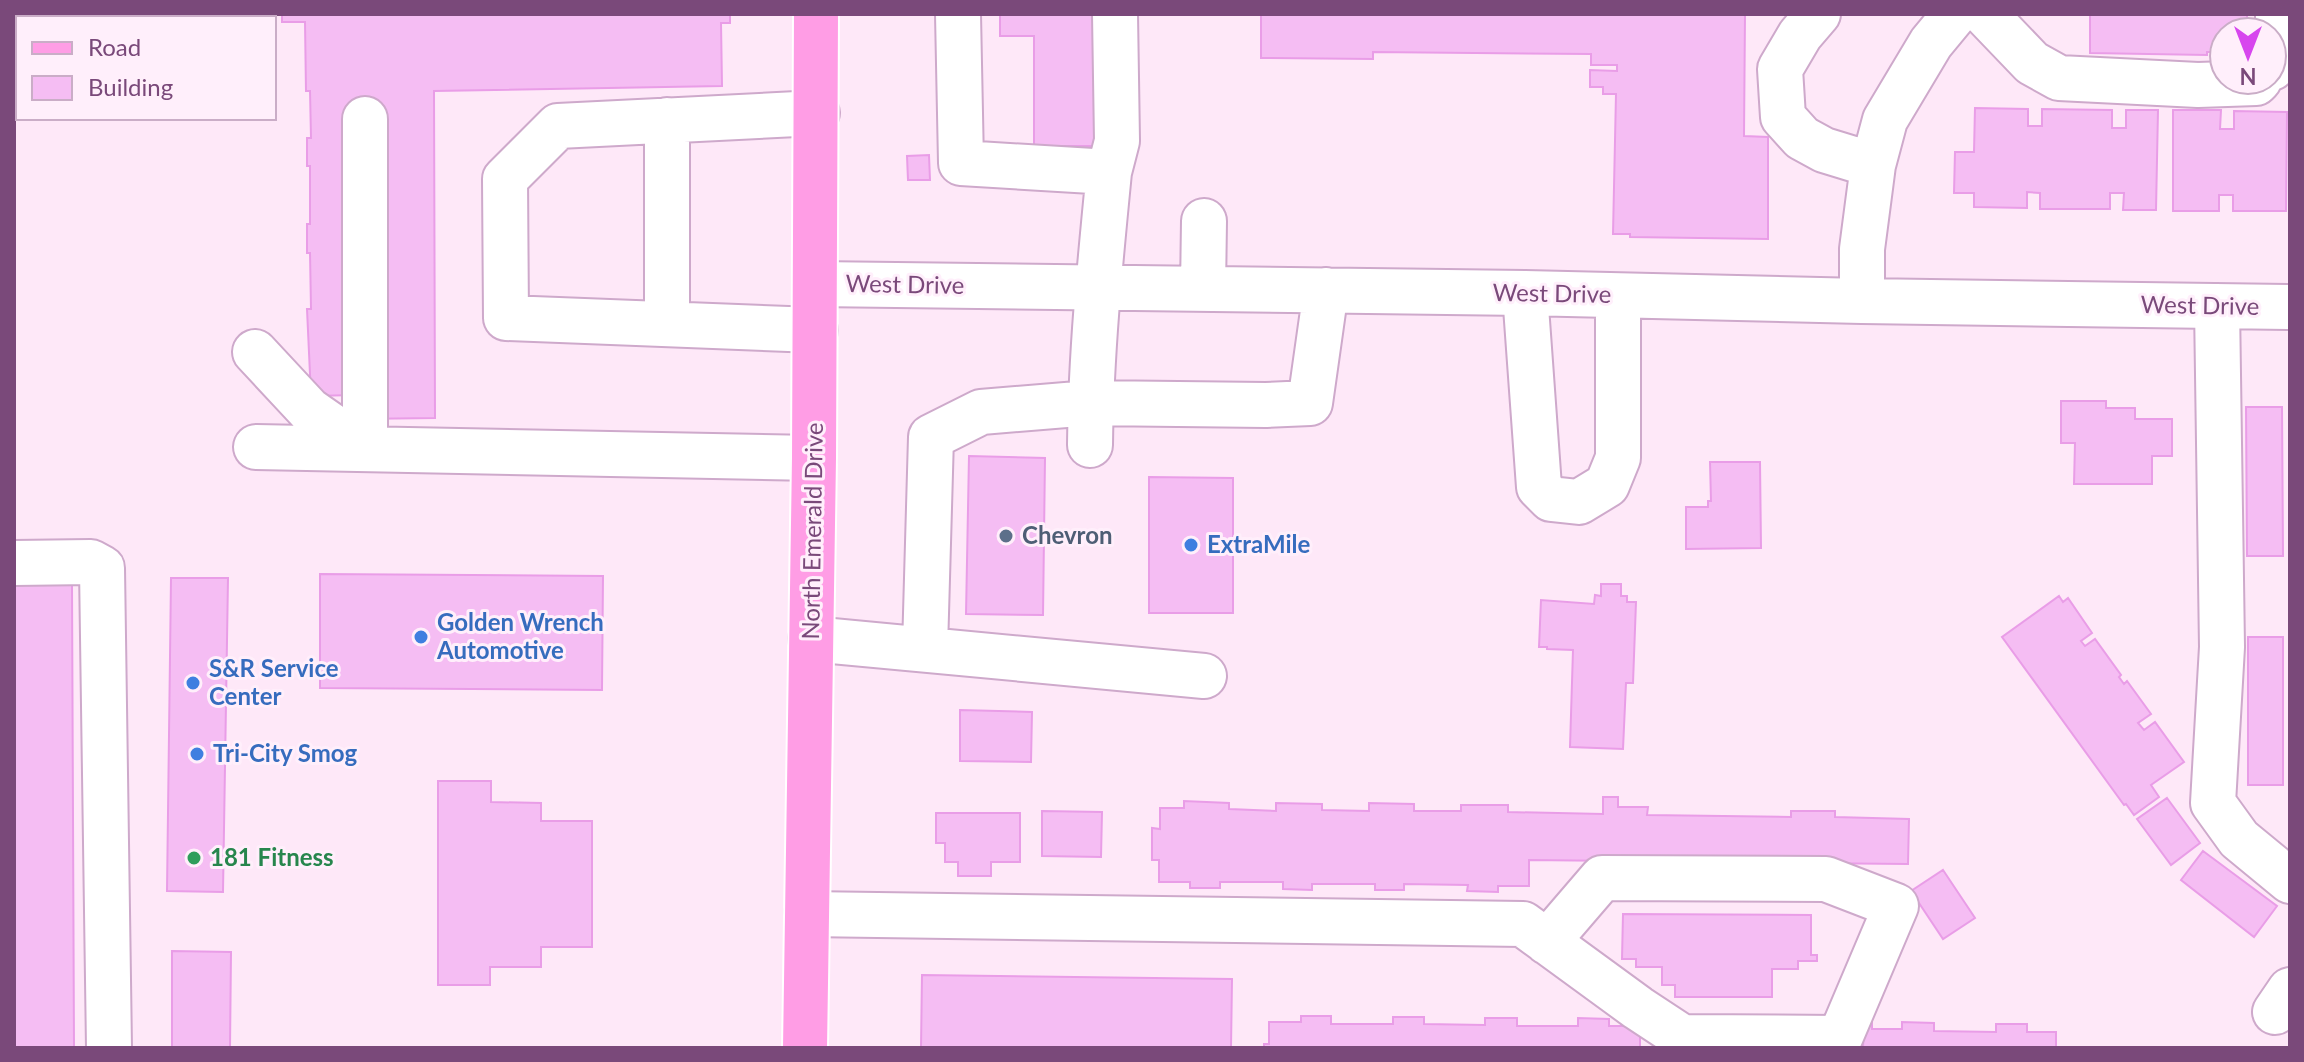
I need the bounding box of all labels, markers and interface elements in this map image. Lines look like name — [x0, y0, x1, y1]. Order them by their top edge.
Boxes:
legend — [16, 16, 276, 120]
north arrow — [2208, 16, 2288, 96]
text: Road — [88, 32, 141, 61]
text: N — [2240, 63, 2256, 90]
text: Building — [88, 72, 173, 101]
street label: West Drive — [846, 268, 965, 299]
street label: West Drive — [1493, 277, 1612, 308]
street label: West Drive — [2141, 289, 2260, 320]
street label: North Emerald Drive — [795, 422, 828, 640]
place label: Chevron — [1022, 520, 1113, 549]
marker: Chevron — [997, 527, 1015, 545]
place label: ExtraMile — [1207, 529, 1311, 558]
marker: ExtraMile — [1182, 536, 1200, 554]
place label: Golden Wrench Automotive — [436, 607, 604, 664]
marker: Golden Wrench Automotive — [412, 628, 430, 646]
place label: S&R Service Center — [209, 653, 339, 710]
marker: S&R Service Center — [184, 674, 202, 692]
place label: Tri-City Smog — [213, 738, 357, 767]
marker: Tri-City Smog — [188, 745, 206, 763]
place label: 181 Fitness — [210, 842, 334, 871]
marker: 181 Fitness — [185, 849, 203, 867]

